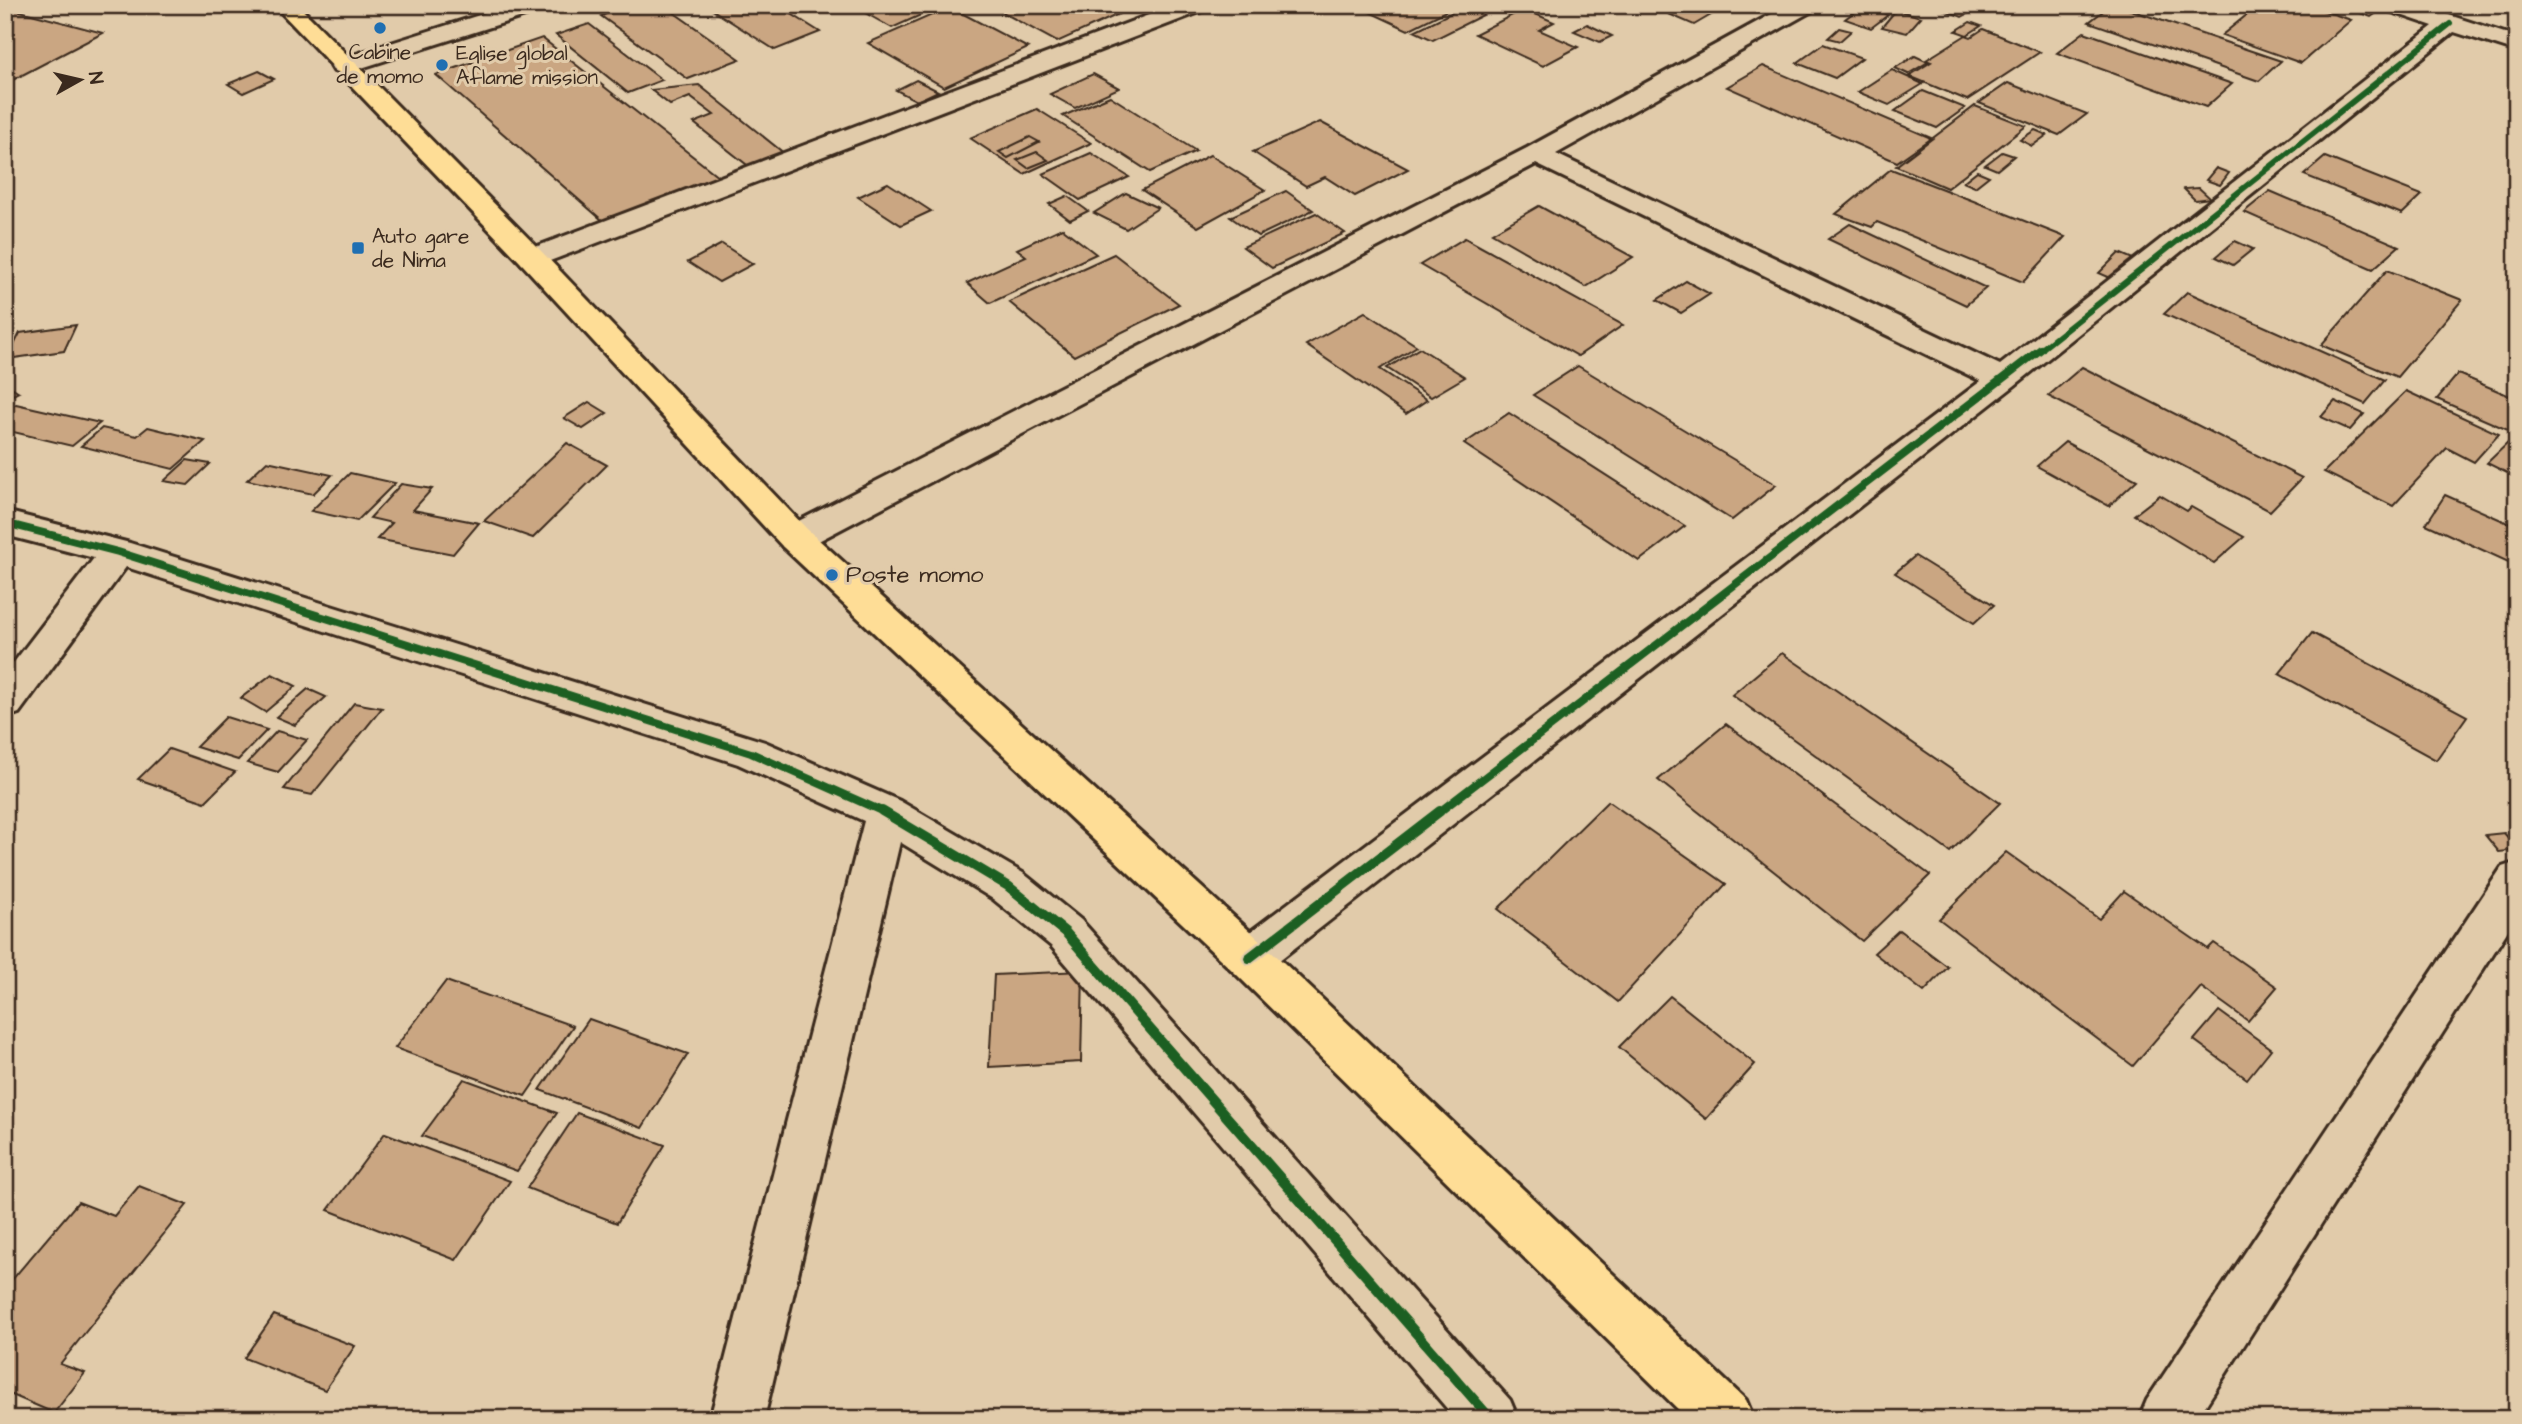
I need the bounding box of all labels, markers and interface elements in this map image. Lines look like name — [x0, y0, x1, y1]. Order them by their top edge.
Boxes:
marker: Cabine de momo — [372, 20, 388, 36]
place label: Cabine de momo — [337, 38, 424, 91]
place label: Eglise global Aflame mission — [456, 39, 598, 92]
north arrow — [46, 46, 116, 116]
marker: Eglise global Aflame mission — [434, 57, 450, 73]
text: N — [81, 70, 110, 86]
place label: Auto gare de Nima — [372, 222, 469, 275]
marker: Auto gare de Nima — [350, 240, 366, 256]
place label: Poste momo — [846, 558, 984, 592]
marker: Poste momo — [824, 567, 840, 583]

